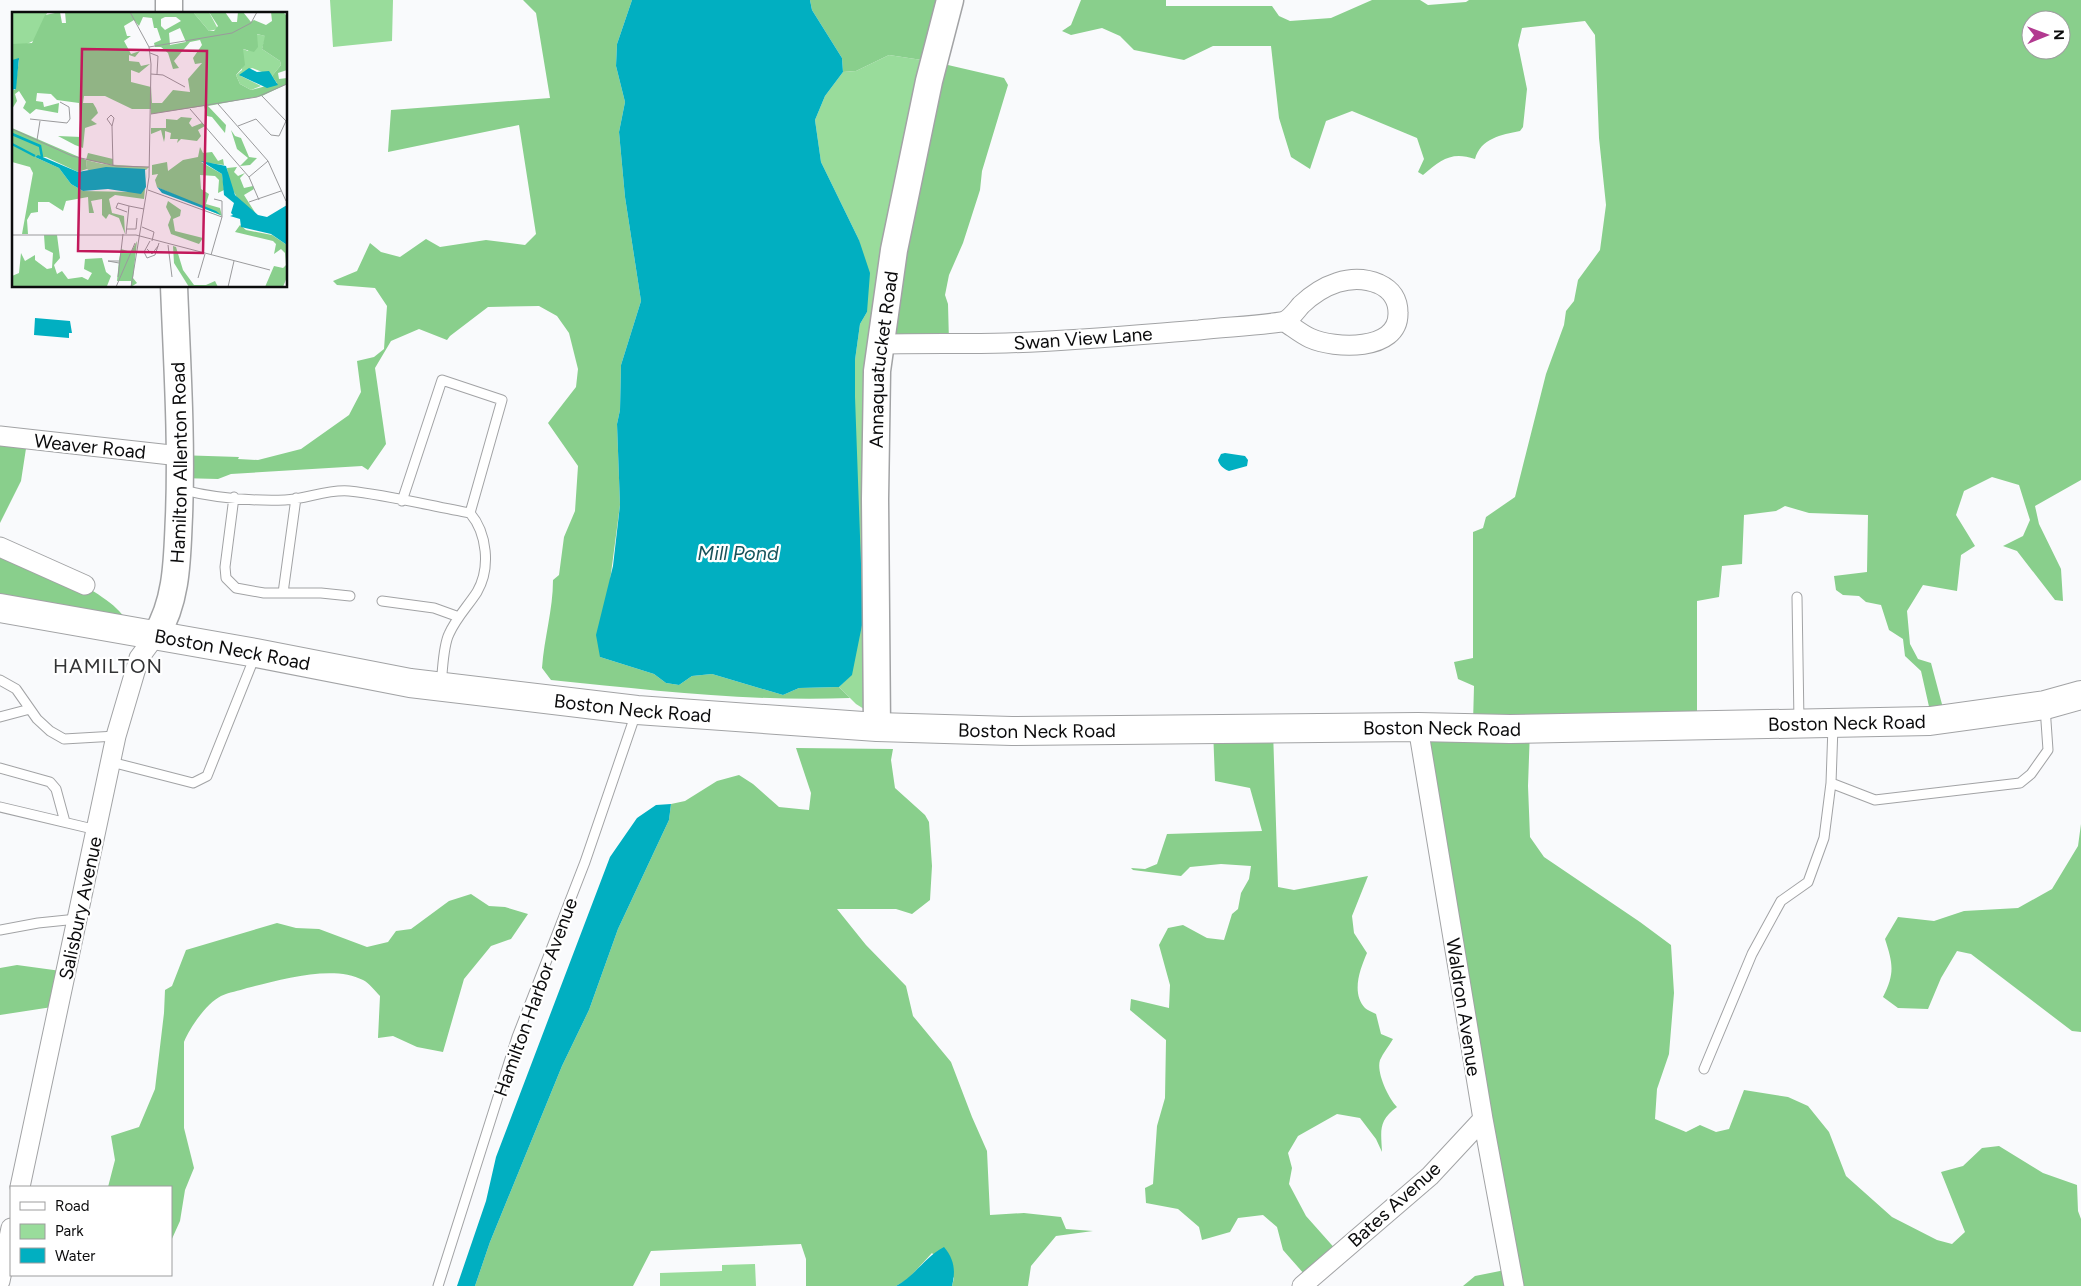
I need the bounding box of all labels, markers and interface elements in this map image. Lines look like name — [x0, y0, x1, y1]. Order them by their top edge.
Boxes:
north arrow — [2021, 10, 2071, 60]
inset map — [12, 12, 288, 288]
text: N — [2050, 29, 2067, 40]
street label: Annaquatucket Road — [865, 269, 903, 448]
street label: Swan View Lane — [1013, 322, 1153, 355]
street label: Hamilton Allenton Road — [166, 361, 192, 564]
street label: Weaver Road — [33, 429, 147, 464]
water label: Mill Pond — [697, 541, 779, 565]
street label: Boston Neck Road — [153, 624, 312, 675]
district label: HAMILTON — [53, 654, 163, 678]
street label: Boston Neck Road — [553, 689, 712, 727]
street label: Boston Neck Road — [1768, 710, 1926, 736]
street label: Boston Neck Road — [1363, 716, 1521, 741]
street label: Boston Neck Road — [958, 718, 1116, 743]
street label: Salisbury Avenue — [54, 834, 107, 982]
street label: Hamilton Harbor Avenue — [489, 895, 582, 1100]
street label: Waldron Avenue — [1441, 936, 1486, 1078]
street label: Bates Avenue — [1343, 1157, 1445, 1252]
legend — [10, 1186, 172, 1276]
text: Road — [55, 1197, 90, 1215]
text: Park — [55, 1222, 84, 1240]
text: Water — [55, 1247, 95, 1265]

